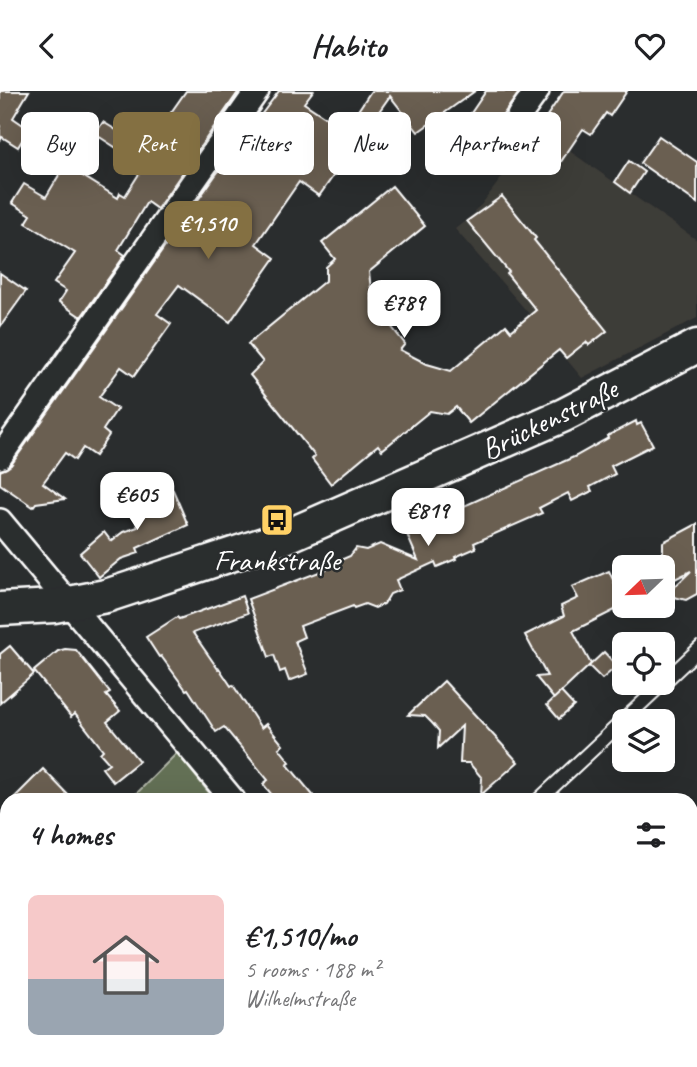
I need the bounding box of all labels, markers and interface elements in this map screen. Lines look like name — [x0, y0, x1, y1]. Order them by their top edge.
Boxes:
text: Habito — [311, 25, 386, 66]
icon: back — [28, 27, 66, 65]
icon: heart — [631, 27, 669, 65]
chip: Buy — [21, 112, 99, 175]
chip: Rent — [113, 112, 200, 175]
chip: Filters — [214, 112, 314, 175]
chip: New — [328, 112, 411, 175]
chip: Apartment — [425, 112, 561, 175]
pin: €1,510 — [151, 201, 265, 261]
text: €1,510 — [180, 209, 236, 238]
pin: €789 — [363, 281, 445, 340]
text: €789 — [383, 288, 425, 317]
street label: Brückenstraße — [475, 369, 625, 468]
pin: €605 — [96, 473, 178, 532]
text: €605 — [116, 480, 158, 509]
pin: €819 — [387, 489, 469, 548]
text: €819 — [407, 496, 449, 525]
bus stop icon: Frankstraße — [258, 501, 296, 539]
place label: Frankstraße — [214, 541, 342, 579]
north arrow — [612, 555, 676, 618]
map controls — [612, 555, 675, 772]
button: locate — [612, 632, 675, 695]
button: layers — [612, 709, 675, 772]
text: 4 homes — [28, 816, 113, 854]
icon: filters — [632, 816, 670, 854]
text: €1,510/mo — [245, 917, 356, 955]
icon: home — [84, 923, 168, 1007]
text: 5 rooms · 188 m² — [245, 955, 380, 984]
text: Wilhelmstraße — [245, 984, 355, 1013]

